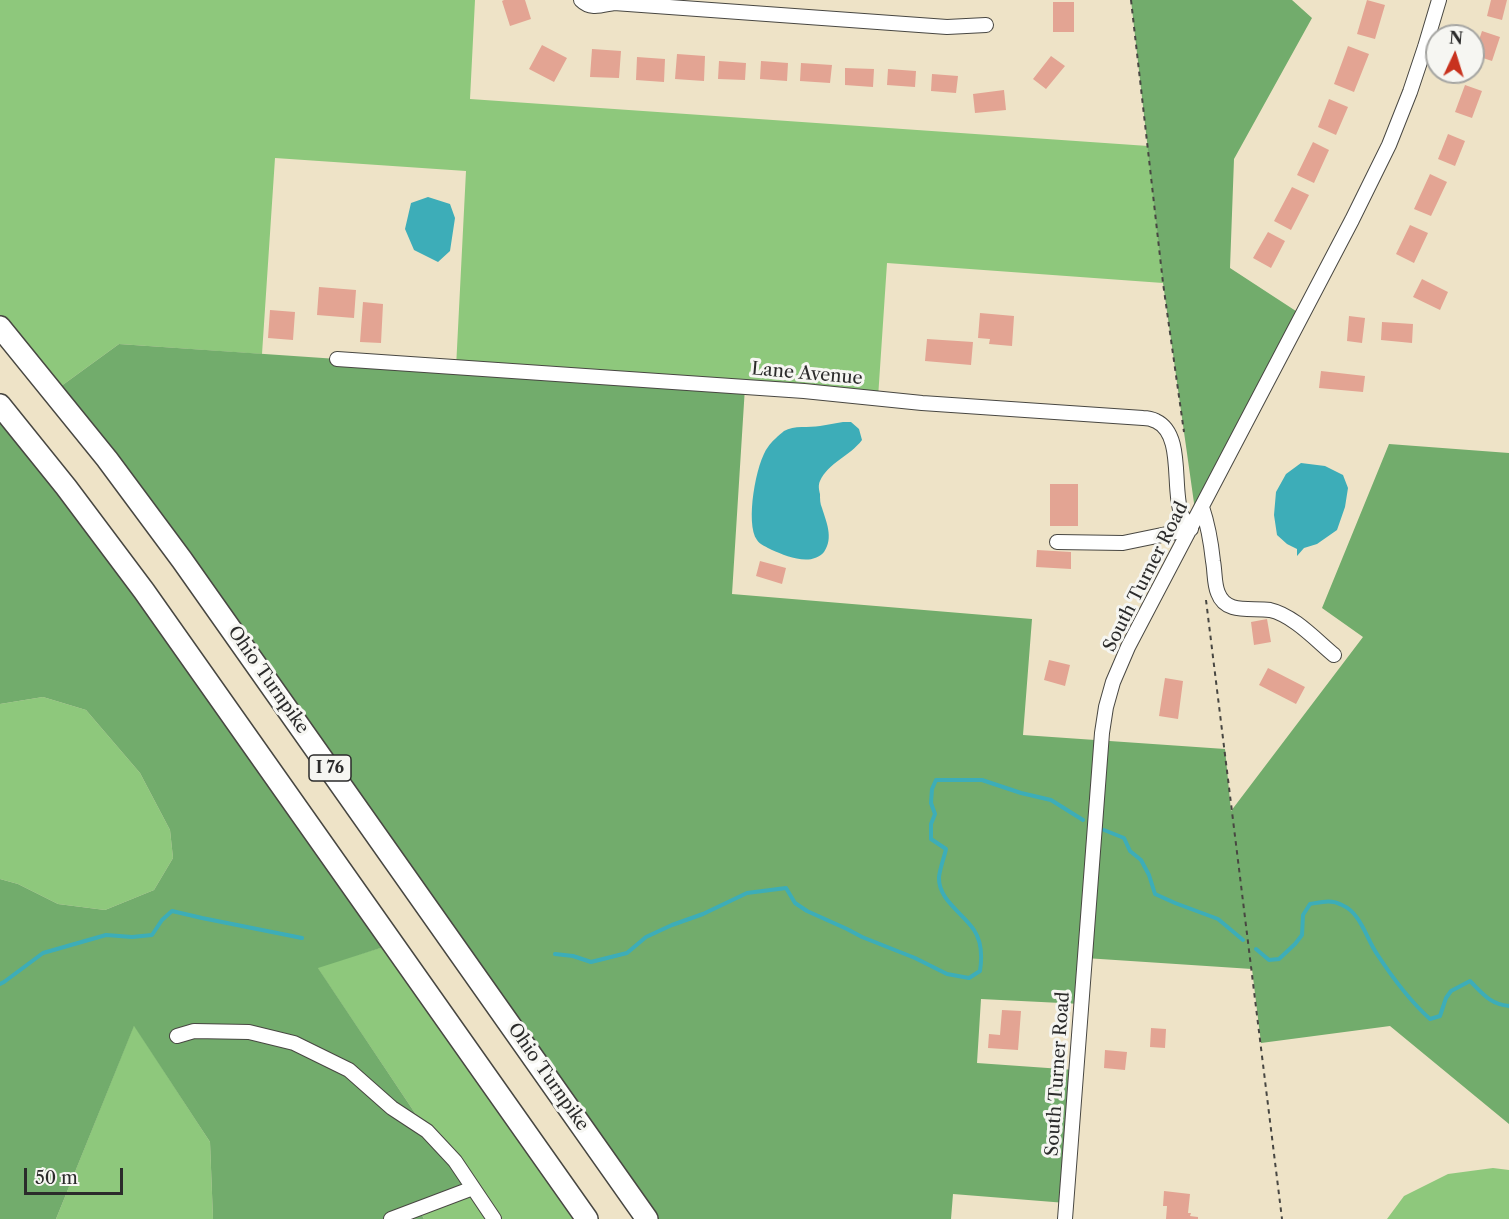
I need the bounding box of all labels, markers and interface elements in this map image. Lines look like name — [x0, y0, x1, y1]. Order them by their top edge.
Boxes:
north arrow — [1425, 24, 1485, 84]
text: N — [1448, 28, 1464, 48]
street label: Lane Avenue — [751, 358, 863, 390]
street label: South Turner Road — [1099, 499, 1193, 655]
street label: Ohio Turnpike — [223, 622, 313, 738]
road number: I 76 — [309, 755, 351, 781]
street label: South Turner Road — [1041, 991, 1075, 1157]
street label: Ohio Turnpike — [503, 1019, 593, 1135]
scale bar — [27, 1156, 126, 1194]
text: 50 m — [35, 1167, 78, 1189]

